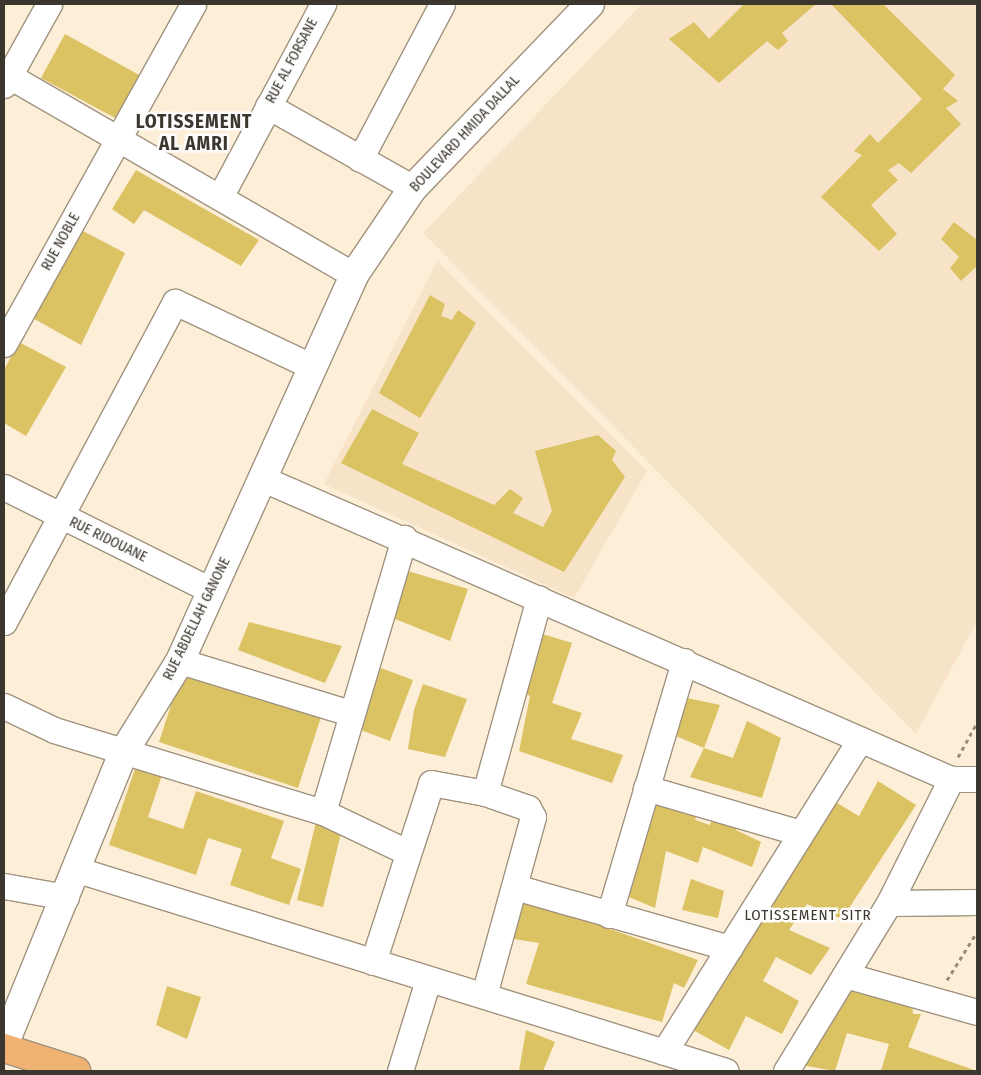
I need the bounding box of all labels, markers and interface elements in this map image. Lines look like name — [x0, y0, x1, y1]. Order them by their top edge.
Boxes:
street label: RUE AL FORSANE — [263, 16, 321, 106]
street label: BOULEVARD HMIDA DALLAL — [407, 72, 523, 196]
district label: LOTISSEMENT AL AMRI — [134, 111, 254, 155]
street label: RUE NOBLE — [38, 210, 84, 274]
street label: RUE RIDOUANE — [66, 514, 150, 566]
street label: RUE ABDELLAH GANONE — [160, 555, 234, 683]
district label: LOTISSEMENT SITR — [742, 907, 874, 925]

